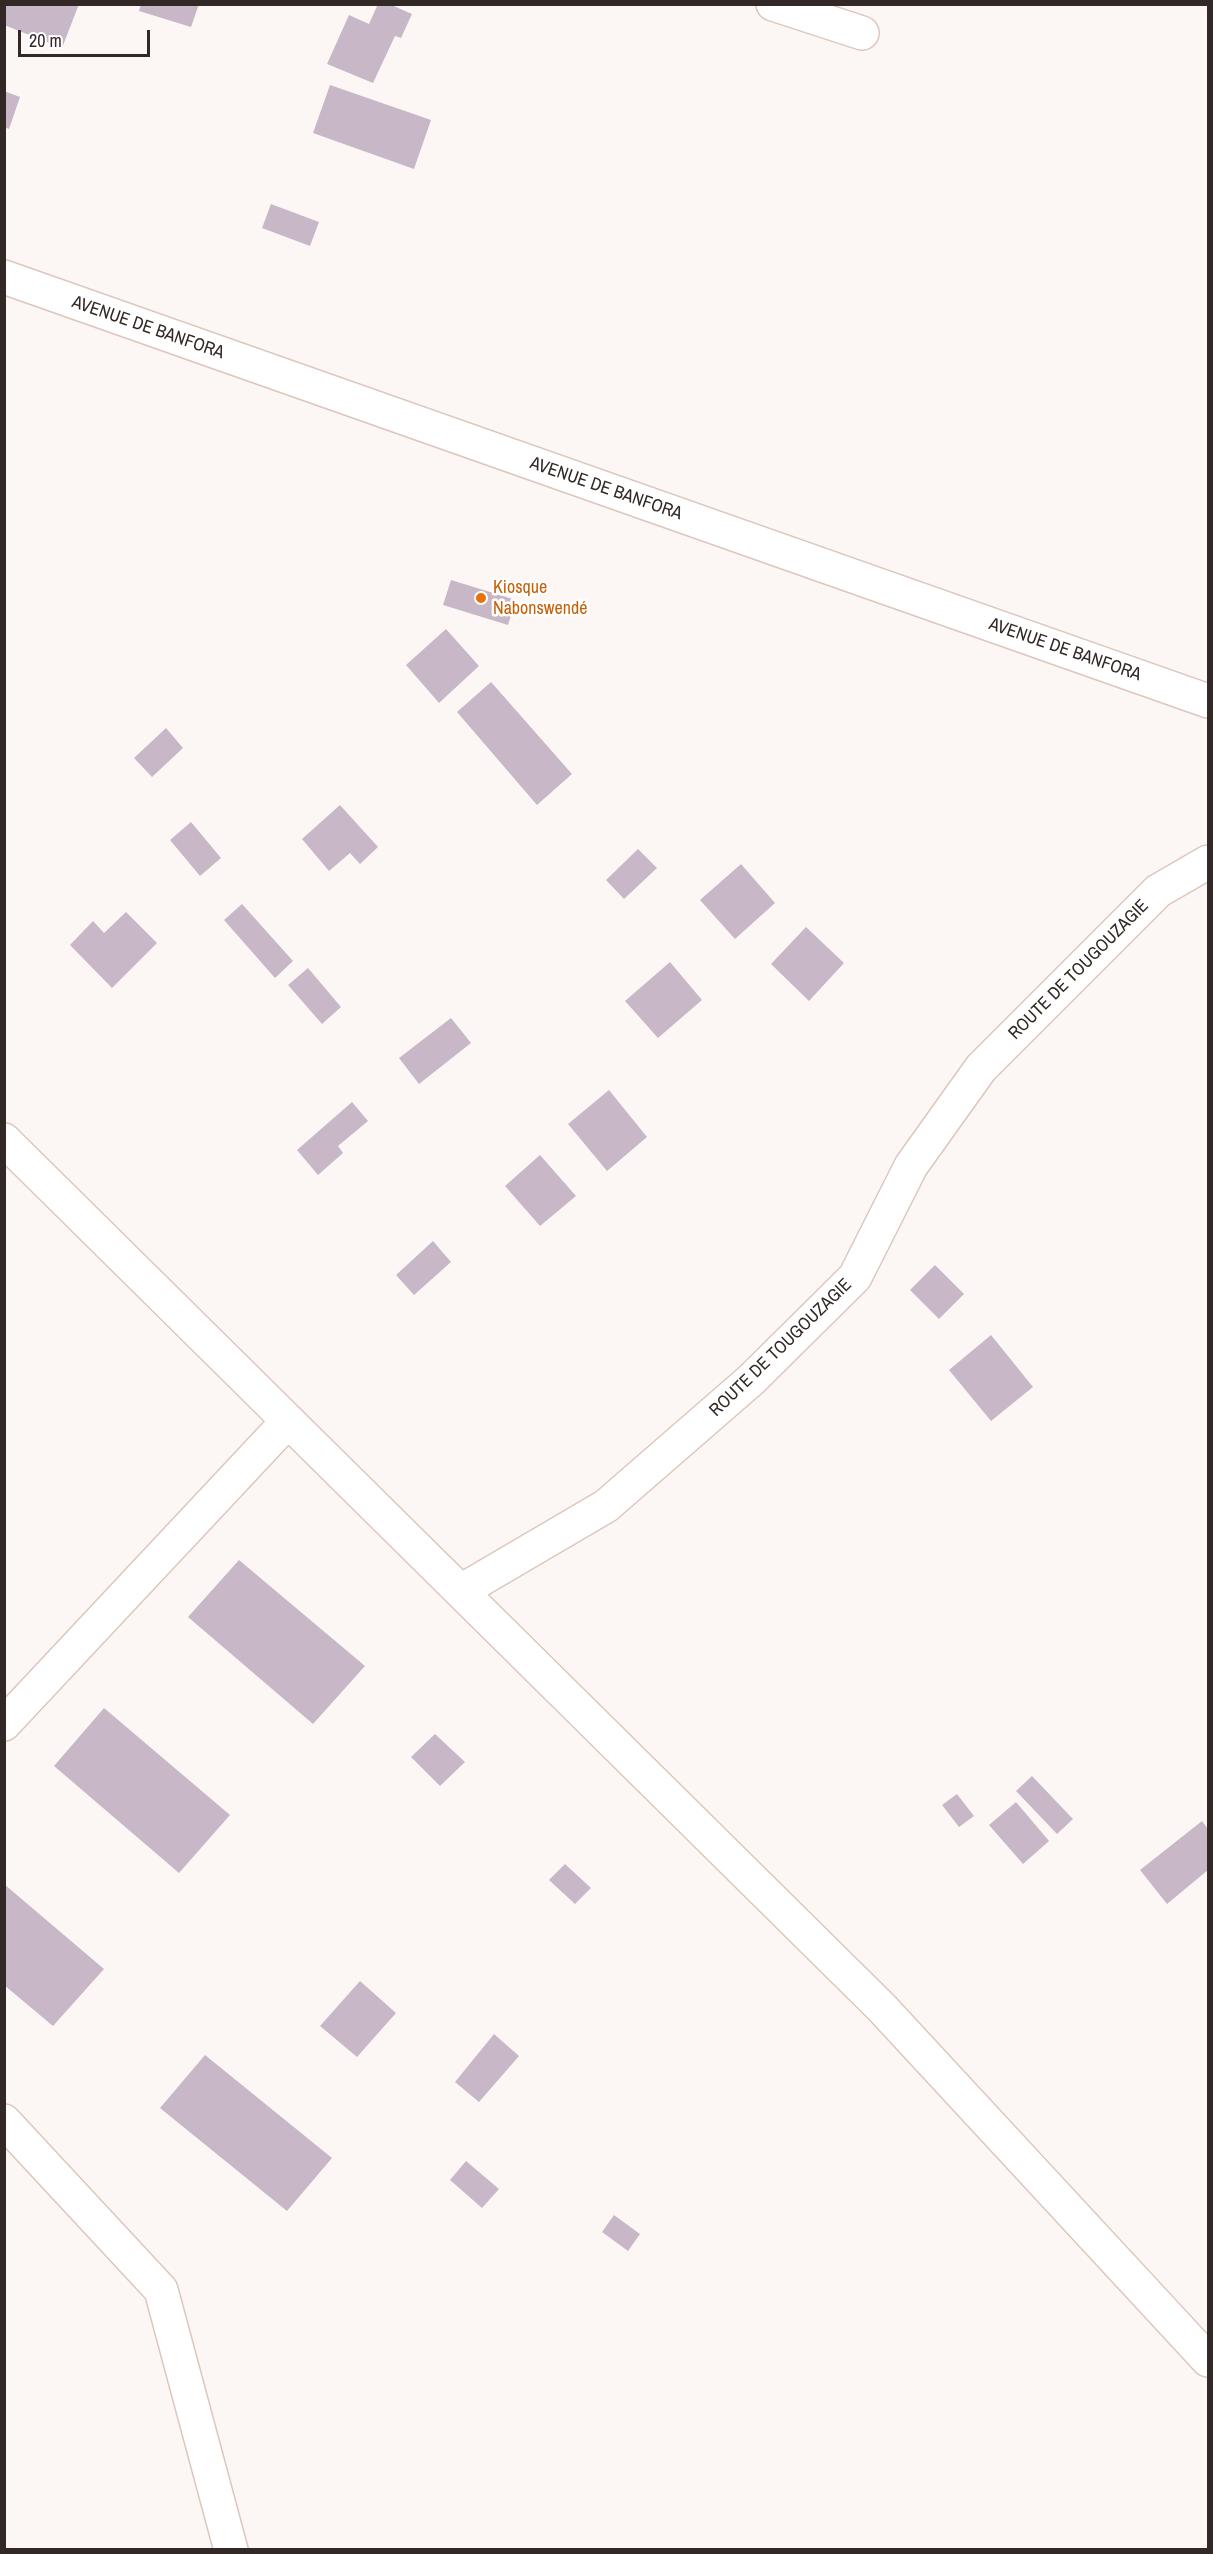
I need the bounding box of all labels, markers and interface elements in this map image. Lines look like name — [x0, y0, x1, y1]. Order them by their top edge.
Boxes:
scale bar — [21, 18, 153, 56]
text: 20 m — [29, 28, 62, 53]
street label: AVENUE DE BANFORA — [69, 292, 227, 364]
street label: AVENUE DE BANFORA — [527, 453, 685, 525]
place label: Kiosque Nabonswendé — [493, 577, 587, 620]
marker: Kiosque Nabonswendé — [474, 591, 488, 605]
street label: AVENUE DE BANFORA — [986, 614, 1144, 686]
street label: ROUTE DE TOUGOUZAGIE — [1004, 895, 1154, 1045]
street label: ROUTE DE TOUGOUZAGIE — [705, 1275, 857, 1421]

